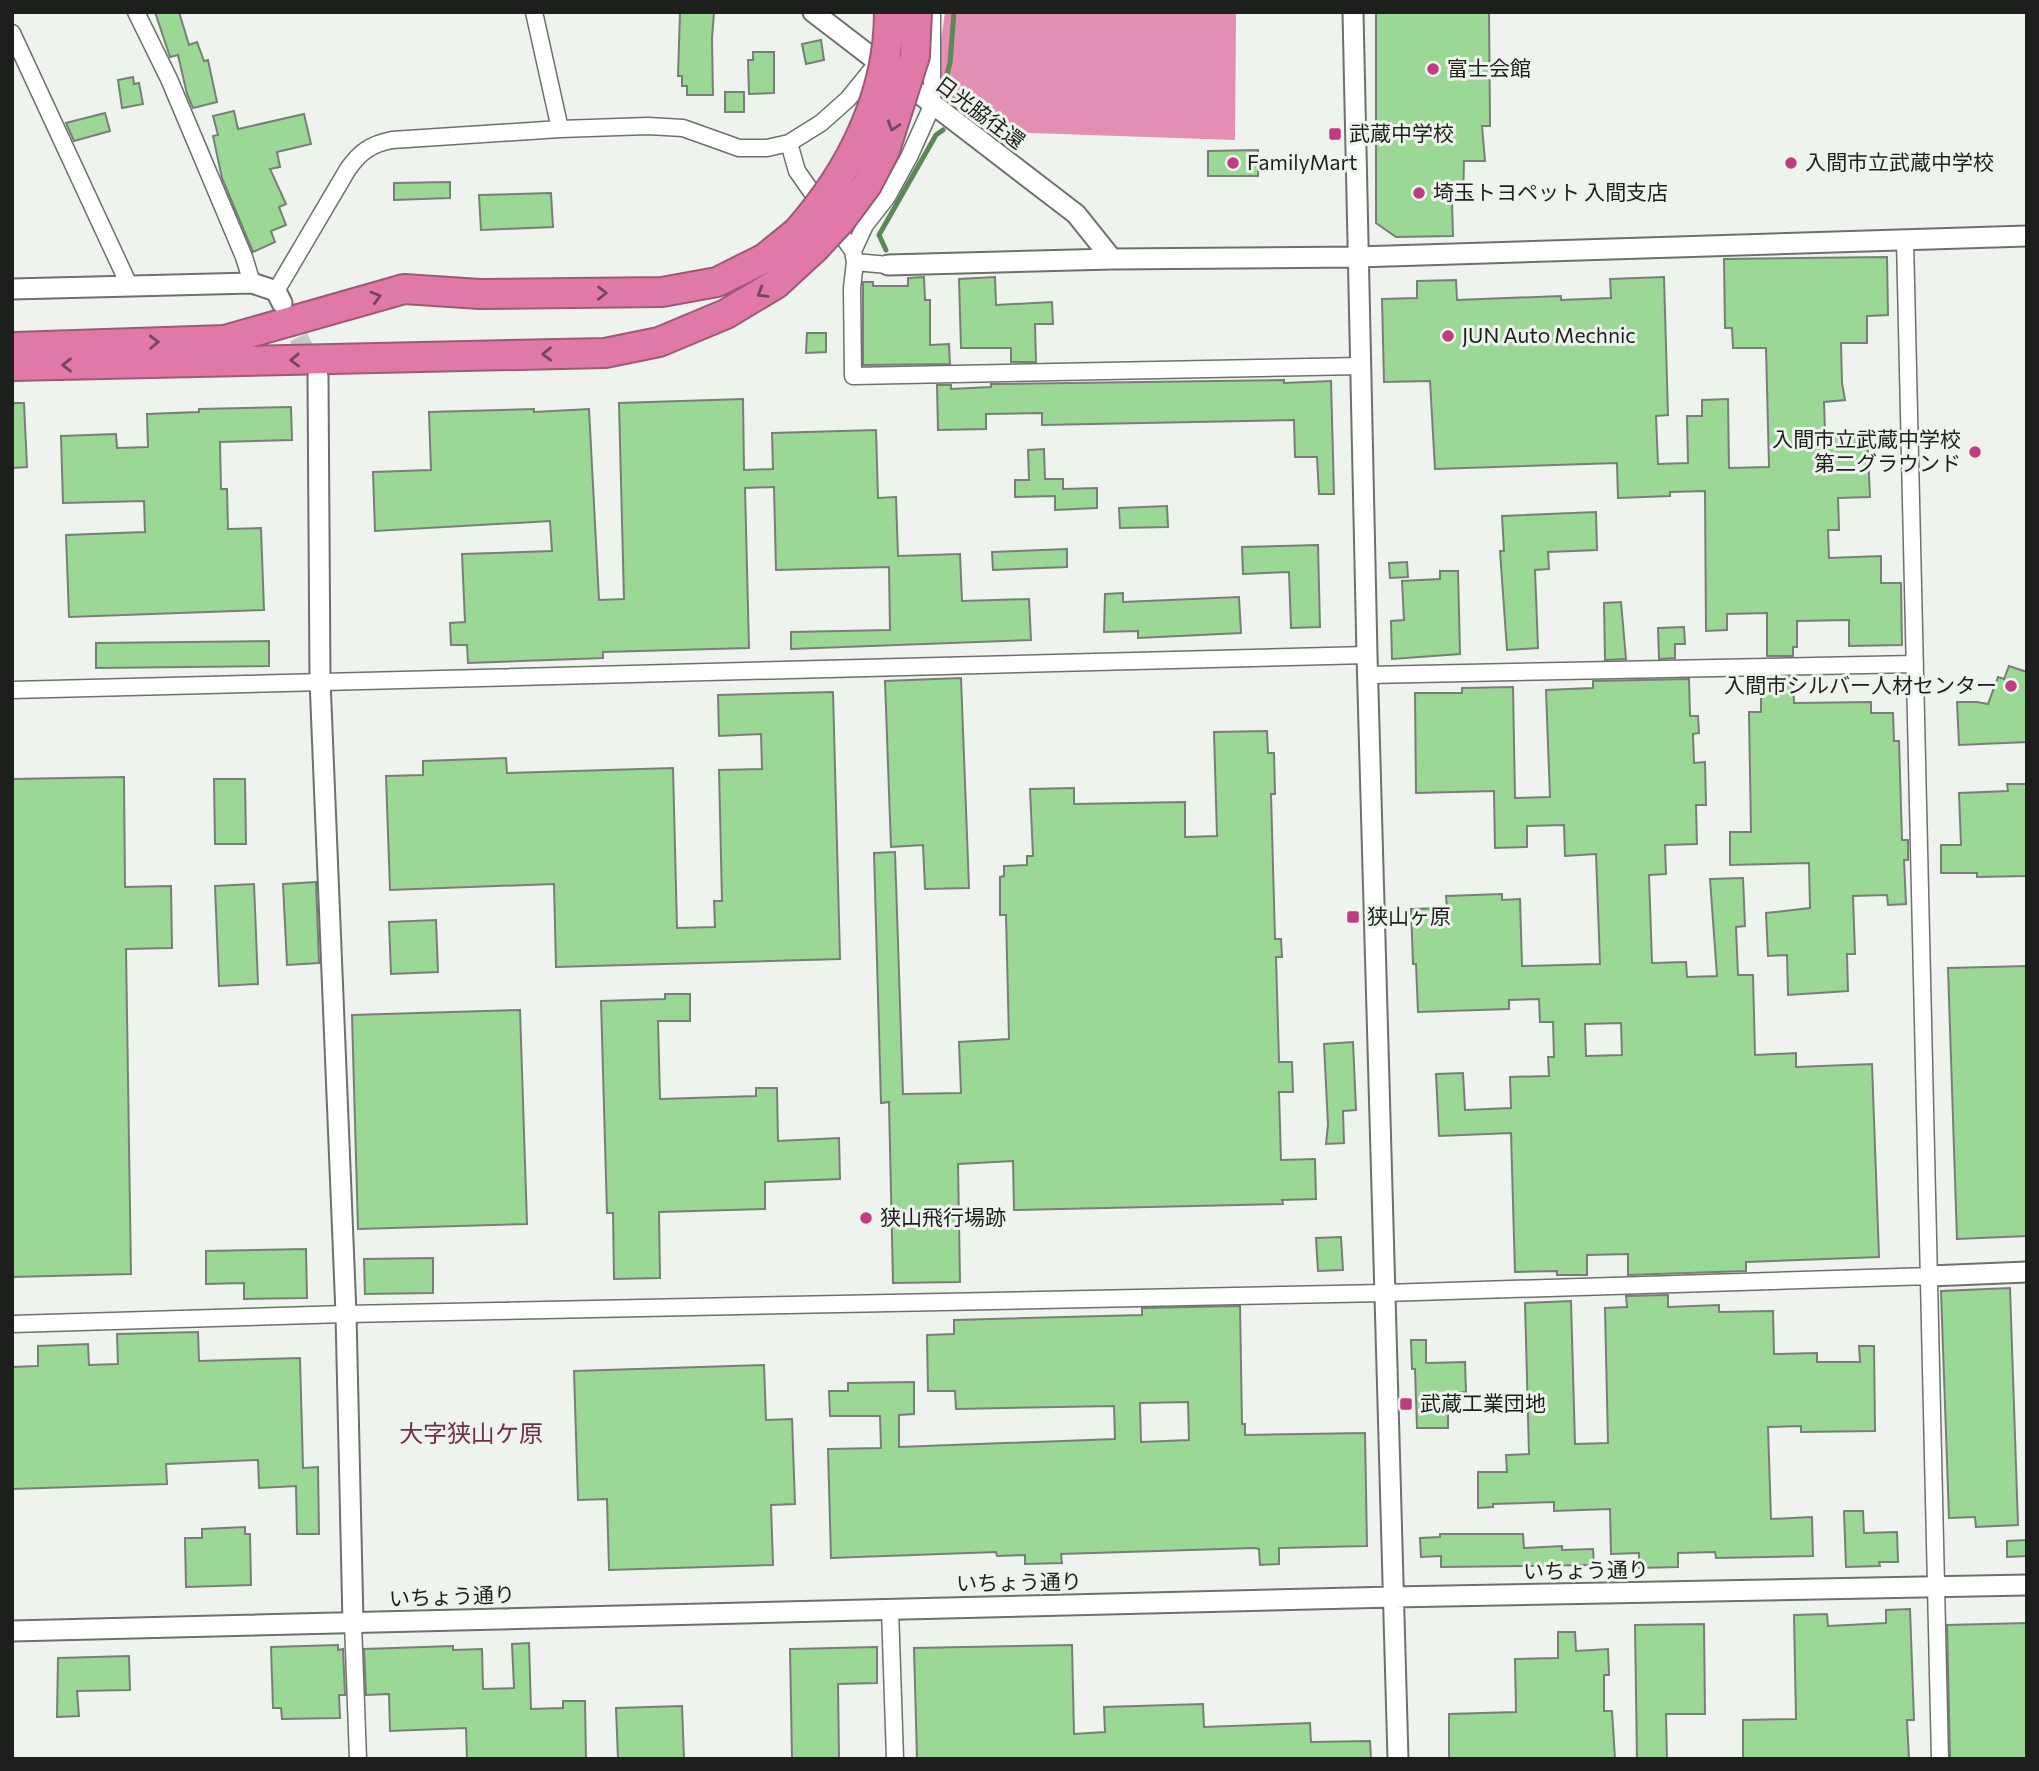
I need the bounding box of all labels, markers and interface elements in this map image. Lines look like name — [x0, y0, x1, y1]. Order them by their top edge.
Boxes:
place label: 富士会館 — [1447, 55, 1531, 80]
marker: 富士会館 — [1425, 61, 1441, 77]
street label: 日光脇往還 — [931, 70, 1030, 153]
one-way arrow — [887, 119, 901, 132]
place label: 武蔵中学校 — [1349, 120, 1454, 145]
marker: 武蔵中学校 — [1327, 126, 1343, 142]
place label: FamilyMart — [1247, 149, 1357, 174]
place label: 入間市立武蔵中学校 — [1805, 149, 1994, 174]
marker: FamilyMart — [1225, 155, 1241, 171]
marker: 入間市立武蔵中学校 — [1783, 155, 1799, 171]
place label: 埼玉トヨペット 入間支店 — [1433, 179, 1668, 204]
marker: 埼玉トヨペット 入間支店 — [1411, 185, 1427, 201]
one-way arrow — [756, 284, 769, 297]
one-way arrow — [597, 285, 608, 301]
one-way arrow — [369, 291, 381, 306]
place label: JUN Auto Mechnic — [1462, 322, 1636, 347]
marker: JUN Auto Mechnic — [1440, 328, 1456, 344]
one-way arrow — [149, 335, 160, 350]
one-way arrow — [541, 346, 551, 362]
one-way arrow — [289, 352, 300, 367]
one-way arrow — [62, 357, 72, 373]
place label: 入間市立武蔵中学校 第二グラウンド — [1772, 426, 1961, 475]
marker: 入間市立武蔵中学校 第二グラウンド — [1967, 444, 1983, 460]
place label: 入間市シルバー人材センター — [1724, 672, 1997, 697]
marker: 入間市シルバー人材センター — [2003, 678, 2019, 694]
place label: 狭山ヶ原 — [1367, 903, 1451, 928]
marker: 狭山ヶ原 — [1345, 909, 1361, 925]
place label: 狭山飛行場跡 — [880, 1204, 1006, 1229]
marker: 狭山飛行場跡 — [858, 1210, 874, 1226]
place label: 武蔵工業団地 — [1420, 1390, 1546, 1415]
marker: 武蔵工業団地 — [1398, 1396, 1414, 1412]
district label: 大字狭山ケ原 — [399, 1418, 543, 1447]
street label: いちょう通り — [1523, 1556, 1649, 1583]
street label: いちょう通り — [956, 1568, 1082, 1595]
street label: いちょう通り — [389, 1581, 515, 1610]

